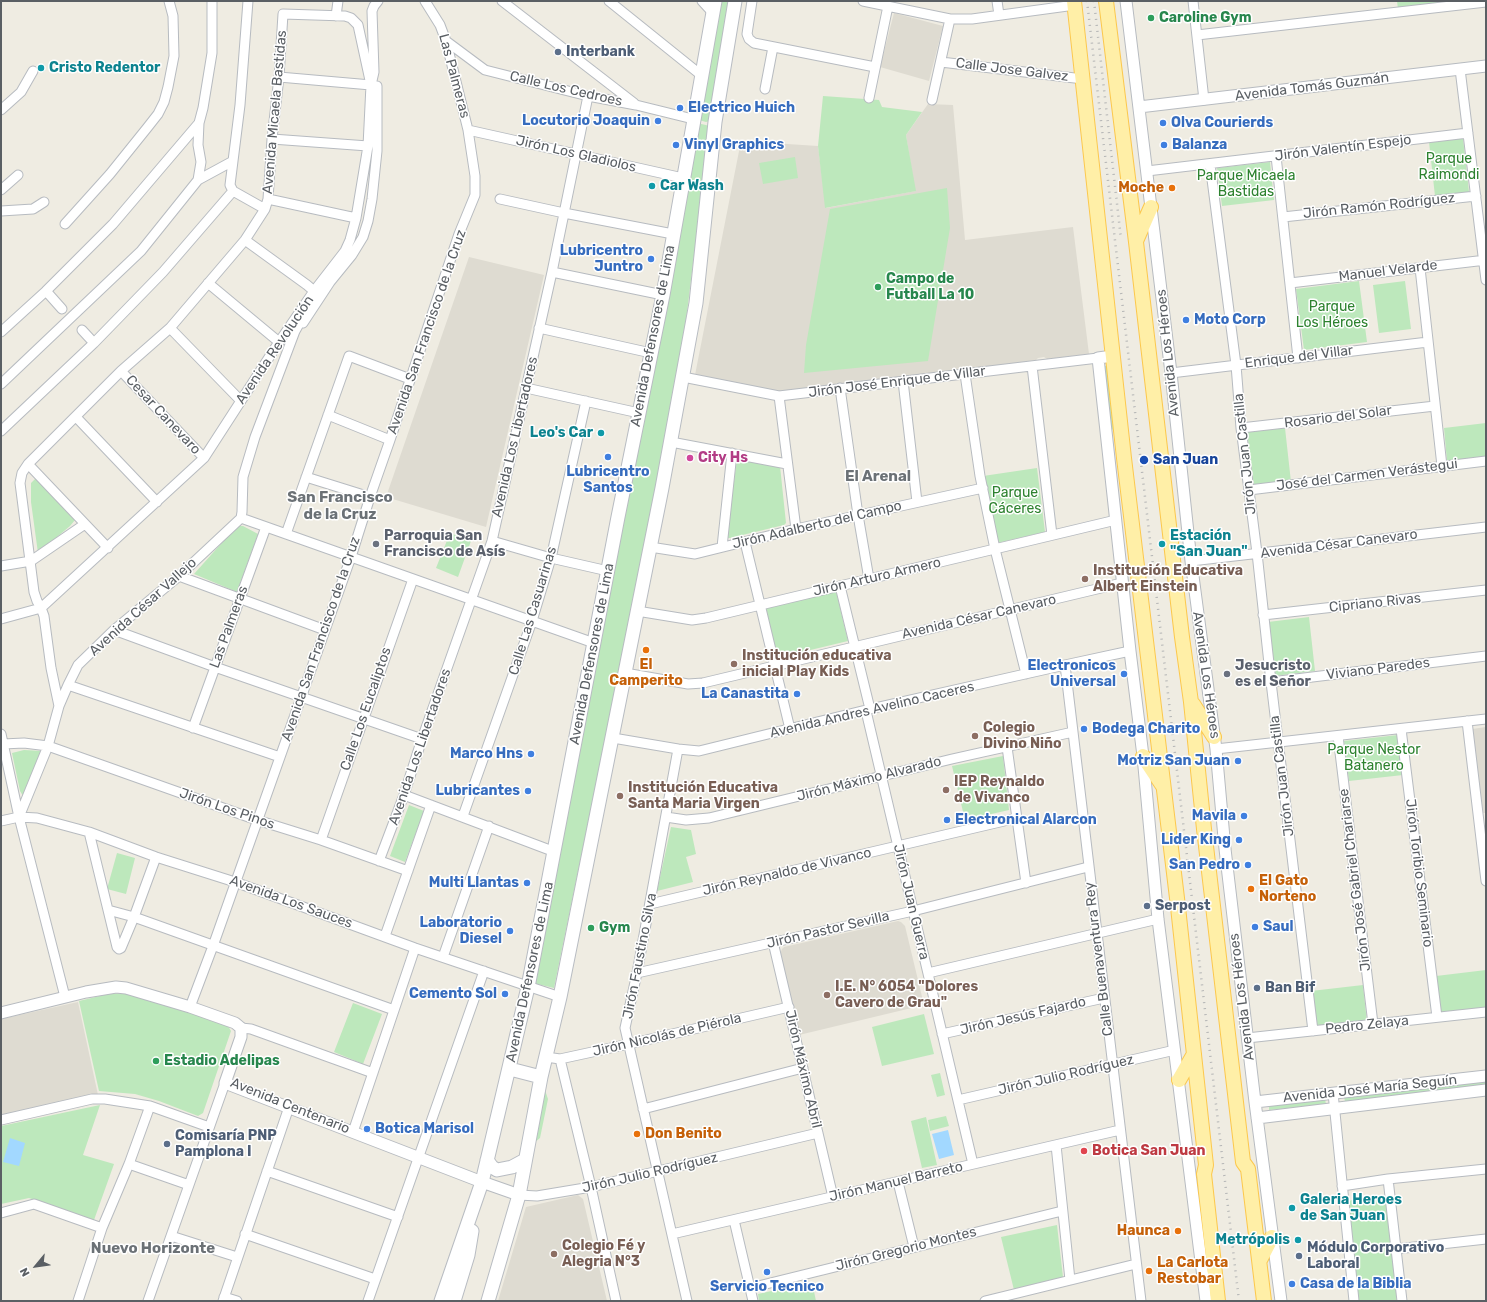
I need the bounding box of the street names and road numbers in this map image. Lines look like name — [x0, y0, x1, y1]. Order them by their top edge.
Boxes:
street label: Avenida Micaela Bastidas — [259, 29, 291, 195]
street label: Las Palmeras — [435, 32, 473, 120]
street label: Calle Jose Galvez — [955, 55, 1069, 85]
street label: Calle Los Cedroes — [508, 68, 624, 110]
street label: Avenida Tomás Guzmán — [1234, 69, 1390, 105]
street label: Jirón Valentín Espejo — [1274, 131, 1412, 165]
street label: Jirón Los Gladiolos — [514, 132, 638, 176]
street label: Jirón Ramón Rodríguez — [1302, 190, 1456, 222]
street label: Avenida San Francisco de la Cruz — [384, 228, 470, 436]
street label: Avenida Defensores de Lima — [627, 244, 679, 428]
street label: Manuel Velarde — [1338, 257, 1438, 285]
street label: Avenida Los Héroes — [1153, 288, 1183, 418]
street label: Avenida Revolución — [232, 293, 318, 407]
street label: Enrique del Villar — [1244, 342, 1354, 372]
street label: Avenida Los Libertadores — [488, 355, 542, 519]
street label: Jirón José Enrique de Villar — [807, 363, 987, 401]
street label: Cesar Canevaro — [122, 372, 204, 458]
street label: Jirón Juan Castilla — [1230, 393, 1260, 515]
street label: Rosario del Solar — [1283, 402, 1393, 432]
street label: José del Carmen Verástegui — [1275, 456, 1459, 494]
street label: Jirón Adalberto del Campo — [731, 497, 903, 553]
street label: Avenida César Canevaro — [1260, 526, 1418, 562]
street label: Avenida San Francisco de la Cruz — [278, 535, 364, 743]
street label: Calle Las Casuarinas — [505, 545, 561, 677]
street label: Avenida César Vallejo — [86, 554, 200, 660]
street label: Jirón Arturo Armero — [811, 554, 943, 600]
street label: Avenida Defensores de Lima — [566, 562, 618, 746]
street label: Las Palmeras — [206, 583, 252, 671]
street label: Cipriano Rivas — [1328, 590, 1422, 616]
street label: Avenida César Canevaro — [900, 591, 1058, 643]
street label: Avenida Los Héroes — [1189, 610, 1223, 740]
street label: Calle Los Eucaliptos — [337, 645, 395, 773]
street label: Viviano Paredes — [1325, 654, 1431, 684]
street label: Avenida Los Libertadores — [385, 667, 455, 827]
street label: Avenida Andres Avelino Caceres — [768, 678, 976, 742]
street label: Jirón Juan Castilla — [1266, 714, 1298, 838]
street label: Jirón Máximo Alvarado — [795, 753, 943, 805]
street label: Jirón Los Pinos — [177, 785, 277, 833]
street label: Jirón José Gabriel Chariarse — [1335, 788, 1375, 972]
street label: Jirón Toribio Seminario — [1402, 798, 1436, 948]
street label: Jirón Juan Guerra — [890, 842, 932, 962]
street label: Jirón Reynaldo de Vivanco — [701, 844, 873, 900]
street label: Avenida Los Sauces — [227, 872, 355, 932]
street label: Avenida Defensores de Lima — [503, 880, 557, 1064]
street label: Calle Buenaventura Rey — [1081, 881, 1117, 1037]
street label: Jirón Faustino Silva — [620, 892, 660, 1020]
street label: Jirón Pastor Sevilla — [765, 908, 891, 952]
street label: Avenida Los Héroes — [1226, 932, 1258, 1062]
street label: Jirón Jesús Fajardo — [958, 993, 1088, 1039]
street label: Jirón Máximo Abril — [781, 1008, 825, 1130]
street label: Jirón Nicolás de Piérola — [591, 1010, 743, 1060]
street label: Pedro Zelaya — [1324, 1012, 1410, 1038]
street label: Jirón Julio Rodríguez — [996, 1051, 1136, 1099]
street label: Avenida José María Seguín — [1282, 1072, 1458, 1106]
street label: Avenida Centenario — [228, 1074, 352, 1138]
street label: Jirón Julio Rodríguez — [580, 1149, 720, 1197]
street label: Jirón Manuel Barreto — [828, 1158, 964, 1206]
street label: Jirón Gregorio Montes — [834, 1223, 978, 1275]

